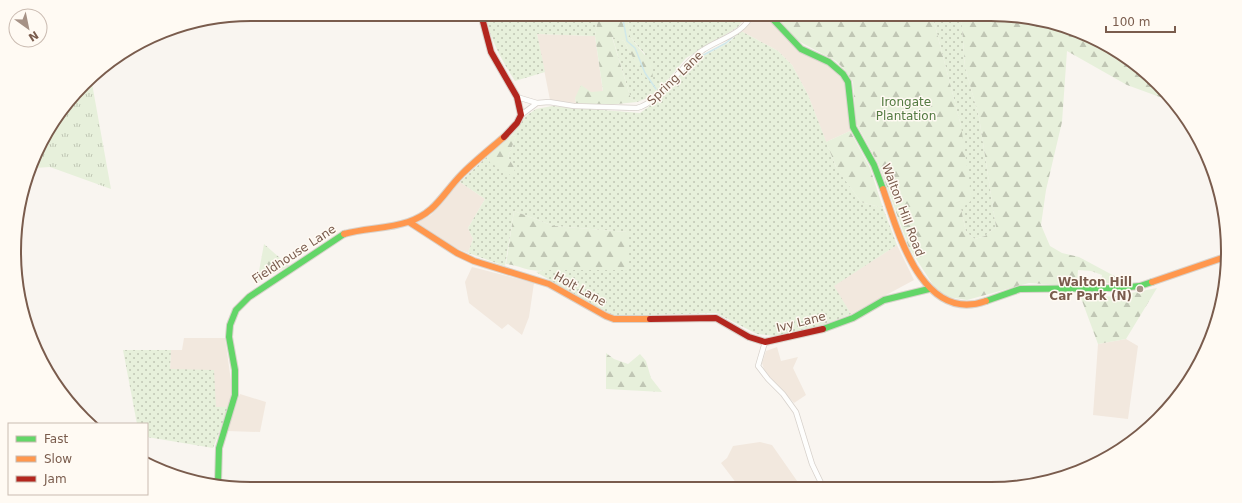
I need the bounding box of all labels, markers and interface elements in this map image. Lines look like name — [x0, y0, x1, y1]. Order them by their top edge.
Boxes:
north arrow — [8, 8, 48, 48]
scale bar — [1106, 8, 1175, 34]
text: 100 m — [1112, 15, 1150, 29]
text: N — [26, 28, 41, 44]
street label: Spring Lane — [644, 48, 706, 108]
park label: Irongate Plantation — [876, 95, 936, 123]
street label: Walton Hill Road — [879, 162, 927, 258]
street label: Fieldhouse Lane — [250, 222, 338, 286]
street label: Holt Lane — [552, 269, 608, 309]
place label: Walton Hill Car Park (N) — [1049, 275, 1132, 303]
marker: Walton Hill Car Park (N) — [1135, 284, 1145, 294]
street label: Ivy Lane — [775, 309, 827, 335]
legend — [8, 423, 148, 495]
text: Fast — [44, 432, 68, 446]
text: Slow — [44, 452, 72, 466]
text: Jam — [43, 472, 67, 486]

